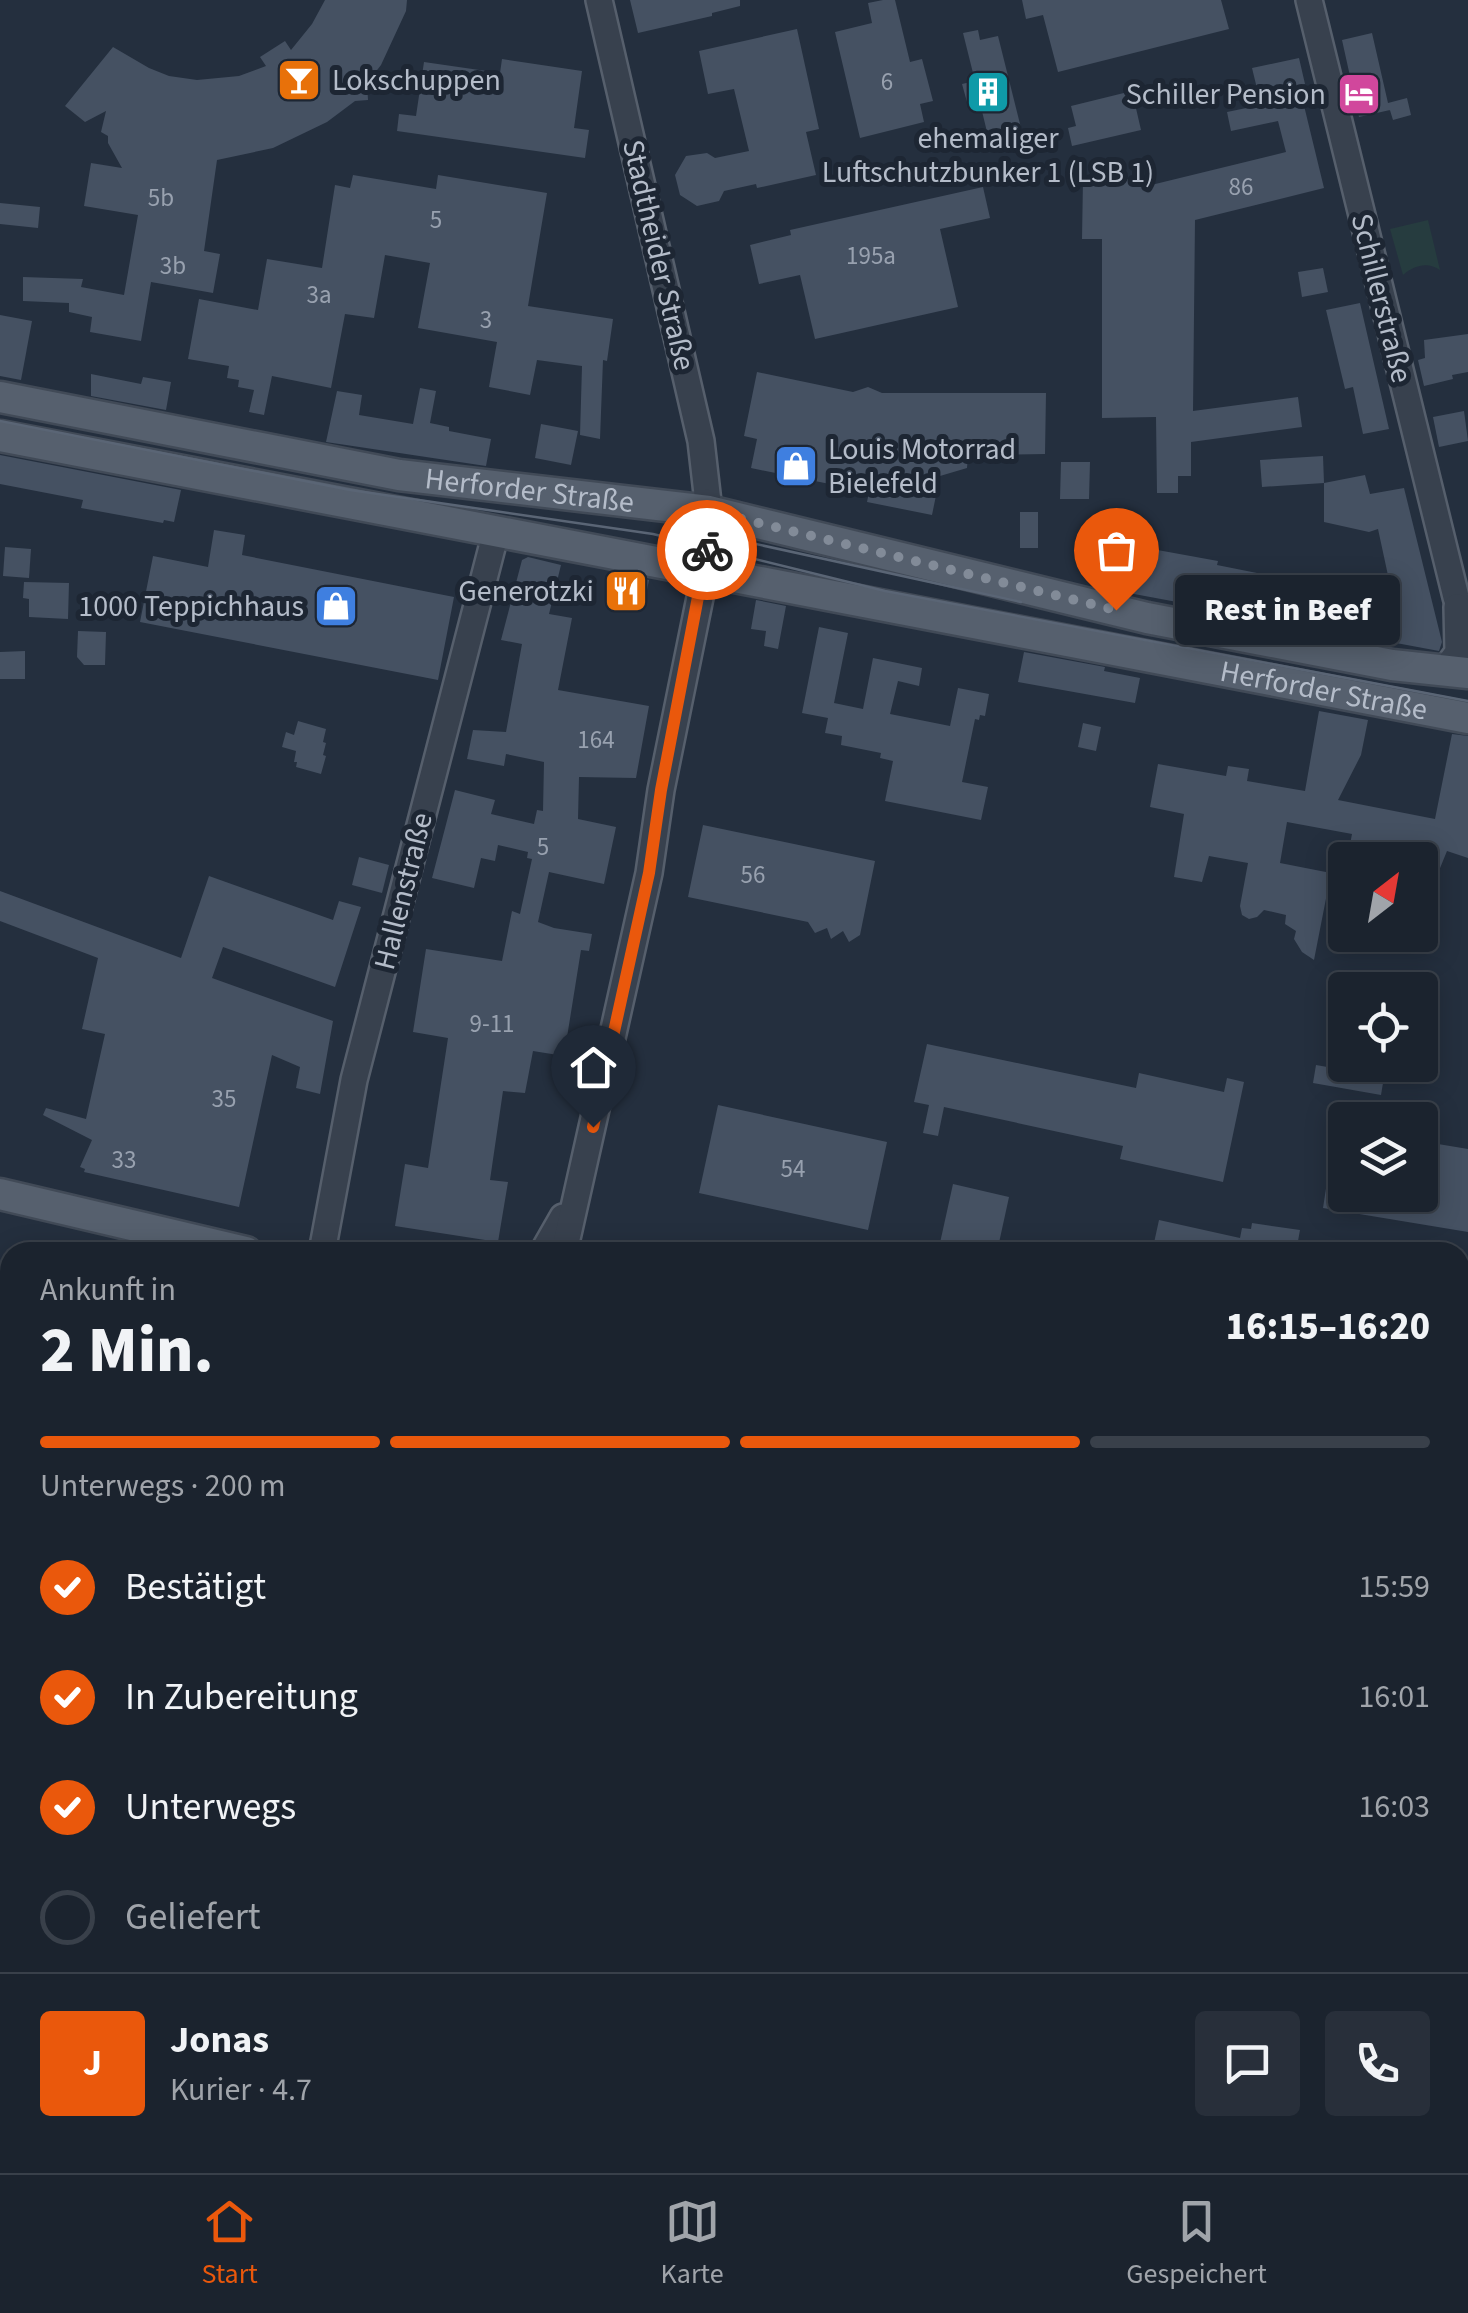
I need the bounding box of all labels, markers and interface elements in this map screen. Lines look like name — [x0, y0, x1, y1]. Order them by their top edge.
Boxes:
bar icon: Lokschuppen — [276, 57, 322, 103]
place label: Lokschuppen — [332, 59, 501, 102]
house number: 6 — [881, 64, 893, 100]
building icon: ehemaliger Luftschutzbunker 1 (LSB 1) — [965, 69, 1011, 115]
hotel icon: Schiller Pension — [1336, 71, 1382, 117]
place label: Schiller Pension — [1126, 73, 1326, 116]
place label: ehemaliger Luftschutzbunker 1 (LSB 1) — [822, 117, 1154, 194]
street label: Stadtheider Straße — [611, 135, 706, 375]
house number: 86 — [1229, 169, 1253, 205]
house number: 5b — [148, 180, 174, 216]
house number: 5 — [430, 202, 442, 238]
street label: Schillerstraße — [1340, 209, 1423, 387]
house number: 195a — [846, 238, 896, 274]
house number: 3b — [160, 248, 186, 284]
house number: 3a — [306, 277, 332, 313]
house number: 3 — [480, 302, 492, 338]
place label: Louis Motorrad Bielefeld — [828, 428, 1016, 505]
shop icon: Louis Motorrad Bielefeld — [773, 443, 819, 489]
street label: Herforder Straße — [423, 457, 636, 524]
courier — [657, 500, 757, 600]
pin — [1074, 508, 1159, 611]
icon: bike — [680, 523, 735, 578]
icon: bag — [1089, 523, 1144, 578]
restaurant icon: Generotzki — [603, 568, 649, 614]
place label: Generotzki — [458, 570, 594, 613]
callout: Rest in Beef — [1176, 575, 1401, 645]
shop icon: 1000 Teppichhaus — [313, 583, 359, 629]
place label: 1000 Teppichhaus — [78, 585, 304, 628]
text: Rest in Beef — [1204, 587, 1371, 633]
street label: Herforder Straße — [1216, 650, 1431, 732]
house number: 164 — [577, 722, 615, 758]
street label: Hallenstraße — [363, 808, 444, 974]
house number: 5 — [537, 829, 549, 865]
north arrow — [1328, 842, 1438, 952]
map controls — [1328, 842, 1438, 1212]
house number: 56 — [741, 857, 765, 893]
button: locate — [1328, 972, 1438, 1082]
house number: 9-11 — [469, 1006, 515, 1042]
pin — [551, 1025, 636, 1128]
icon: home — [566, 1040, 621, 1095]
house number: 35 — [212, 1081, 236, 1117]
button: layers — [1328, 1102, 1438, 1212]
house number: 33 — [112, 1142, 136, 1178]
house number: 54 — [781, 1151, 805, 1187]
text: Ankunft in — [40, 1267, 176, 1313]
text: 16:15–16:20 — [1226, 1300, 1430, 1354]
text: 2 Min. — [40, 1304, 214, 1397]
text: Unterwegs · 200 m — [40, 1463, 286, 1509]
icon: check — [40, 1560, 95, 1615]
text: Bestätigt — [125, 1560, 266, 1614]
text: 15:59 — [1358, 1564, 1430, 1610]
icon: check — [40, 1670, 95, 1725]
text: In Zubereitung — [125, 1670, 358, 1724]
text: 16:01 — [1358, 1674, 1430, 1720]
icon: check — [40, 1780, 95, 1835]
text: Unterwegs — [125, 1780, 296, 1834]
text: 16:03 — [1358, 1784, 1430, 1830]
text: Geliefert — [125, 1890, 261, 1944]
button: chat — [1195, 2011, 1300, 2116]
button: phone — [1325, 2011, 1430, 2116]
text: Jonas — [170, 2013, 269, 2067]
text: J — [83, 2036, 102, 2090]
text: Kurier · 4.7 — [170, 2067, 312, 2113]
tab: Start — [201, 2194, 258, 2294]
tab: Karte — [661, 2194, 724, 2294]
tab: Gespeichert — [1126, 2194, 1267, 2294]

